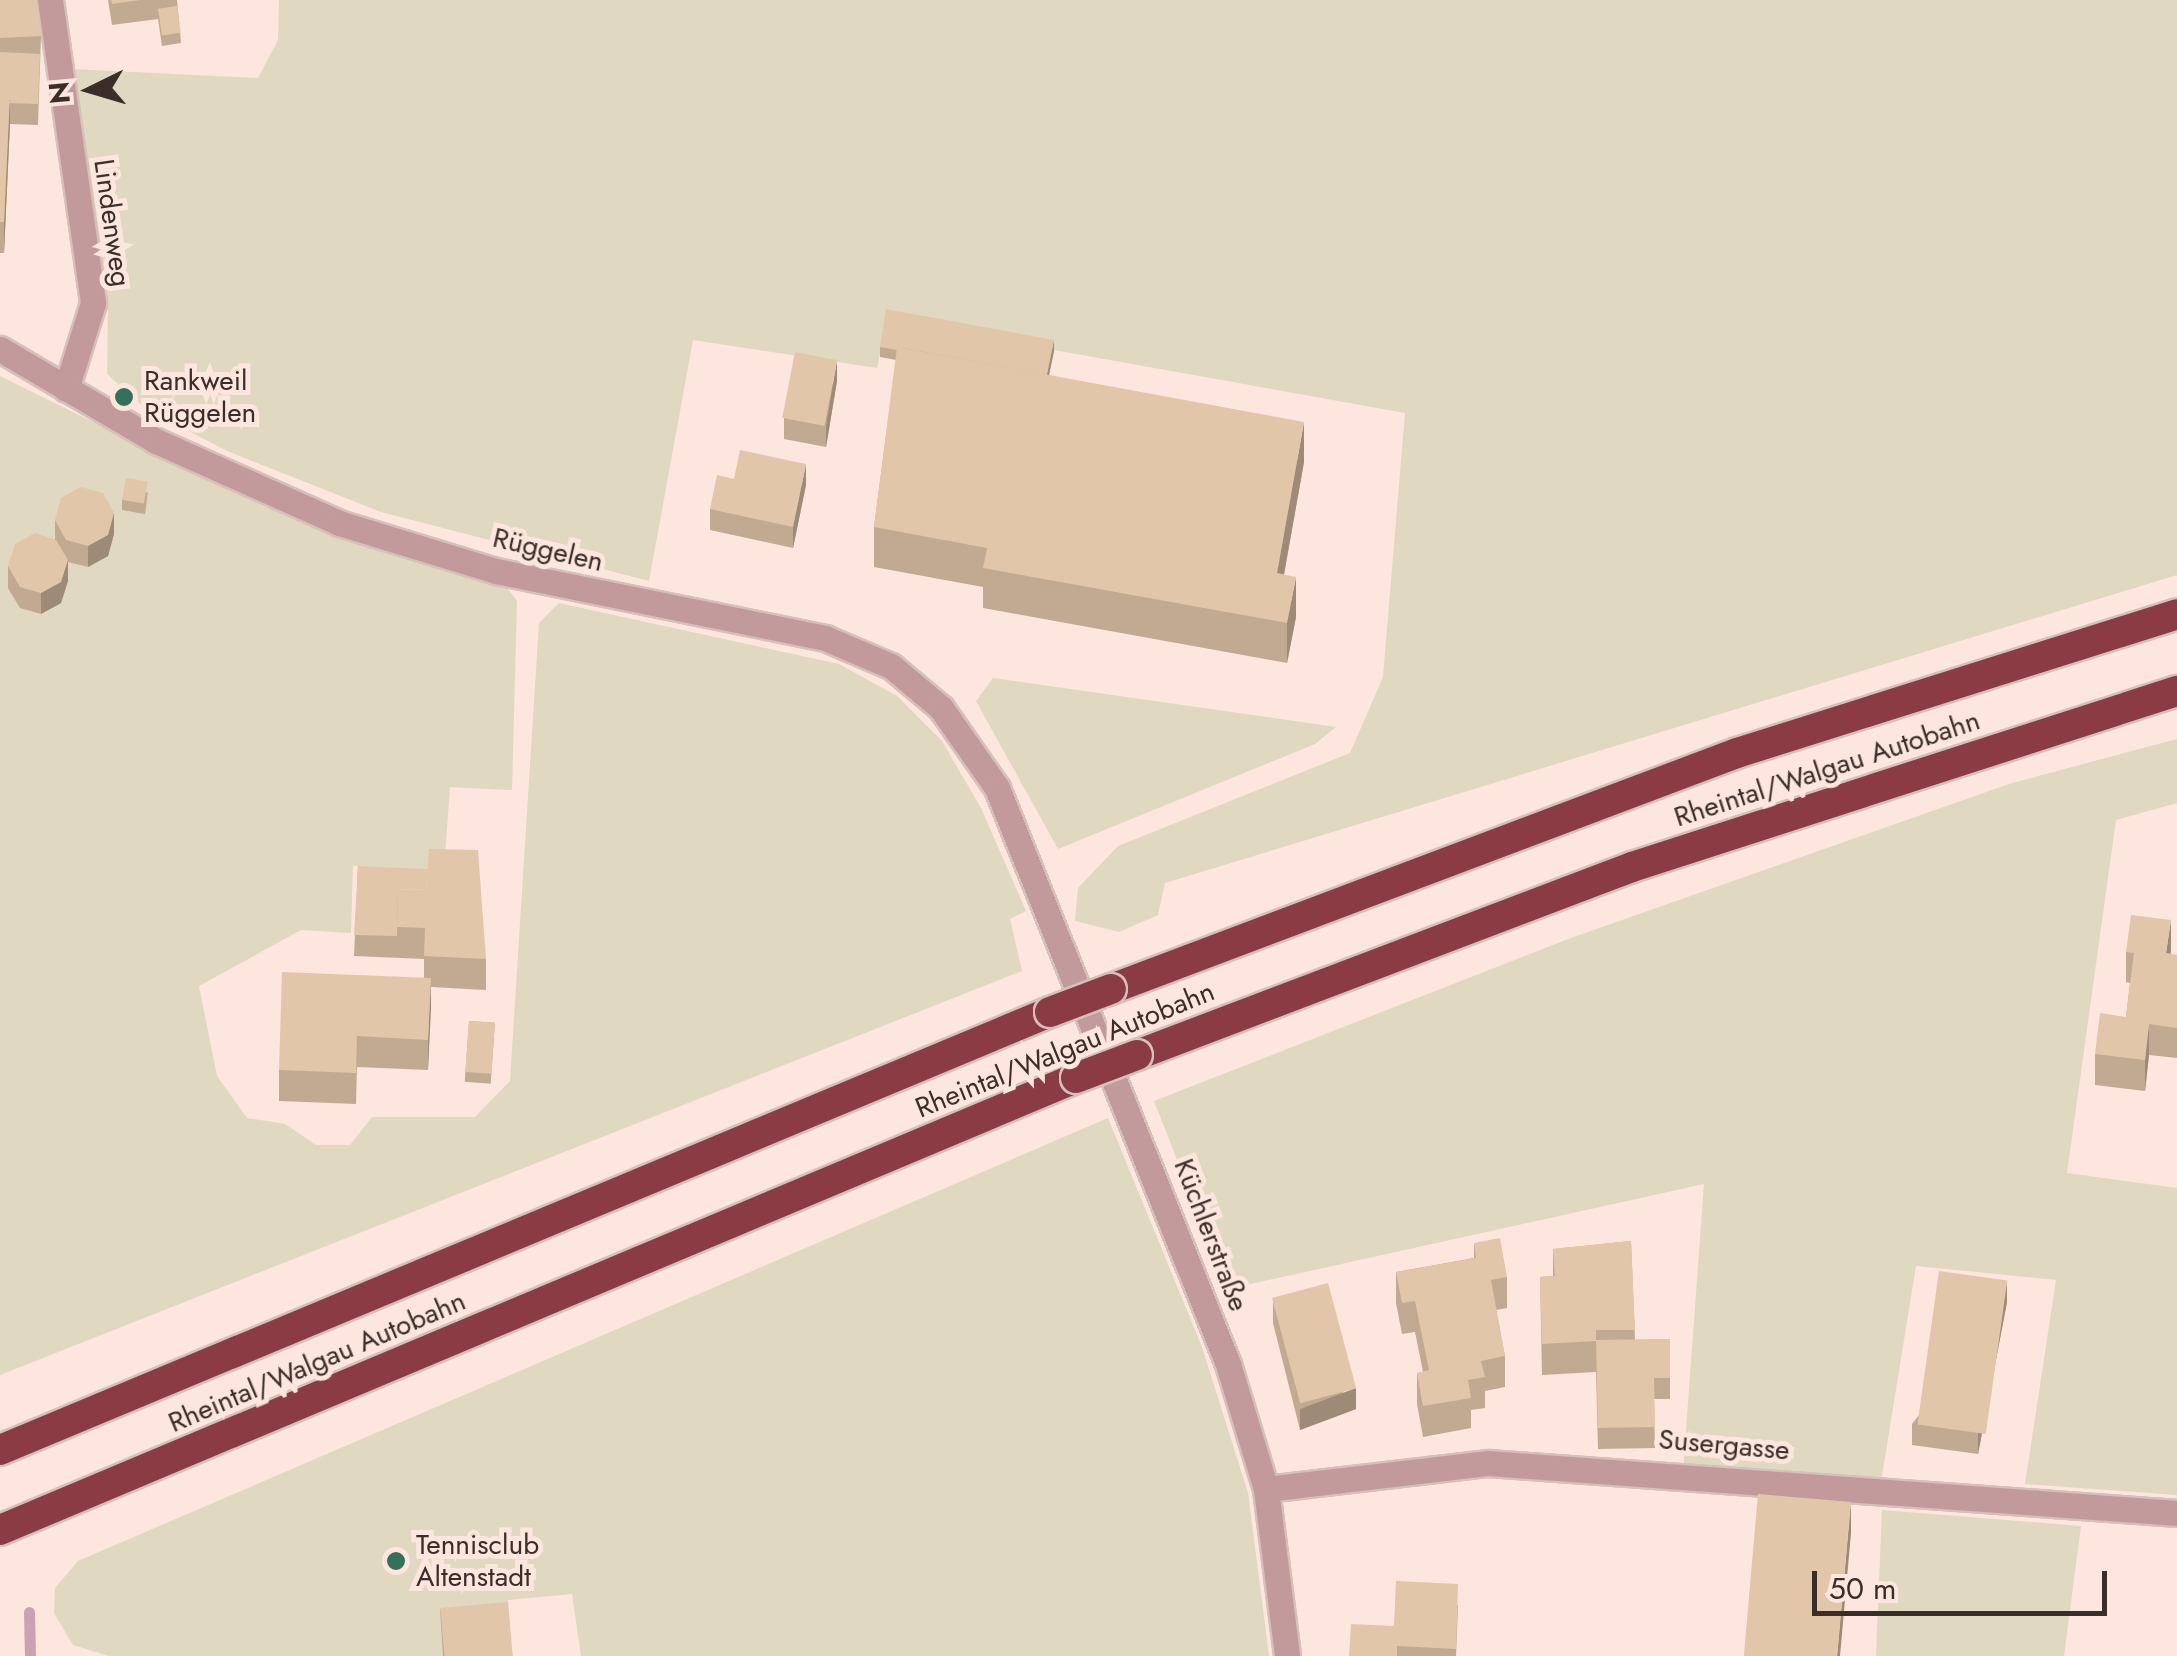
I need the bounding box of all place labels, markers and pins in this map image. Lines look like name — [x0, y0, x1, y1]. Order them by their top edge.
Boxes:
place label: Rankweil Rüggelen — [144, 364, 256, 430]
marker: Rankweil Rüggelen — [113, 386, 135, 408]
place label: Tennisclub Altenstadt — [416, 1528, 539, 1594]
marker: Tennisclub Altenstadt — [385, 1550, 407, 1572]

